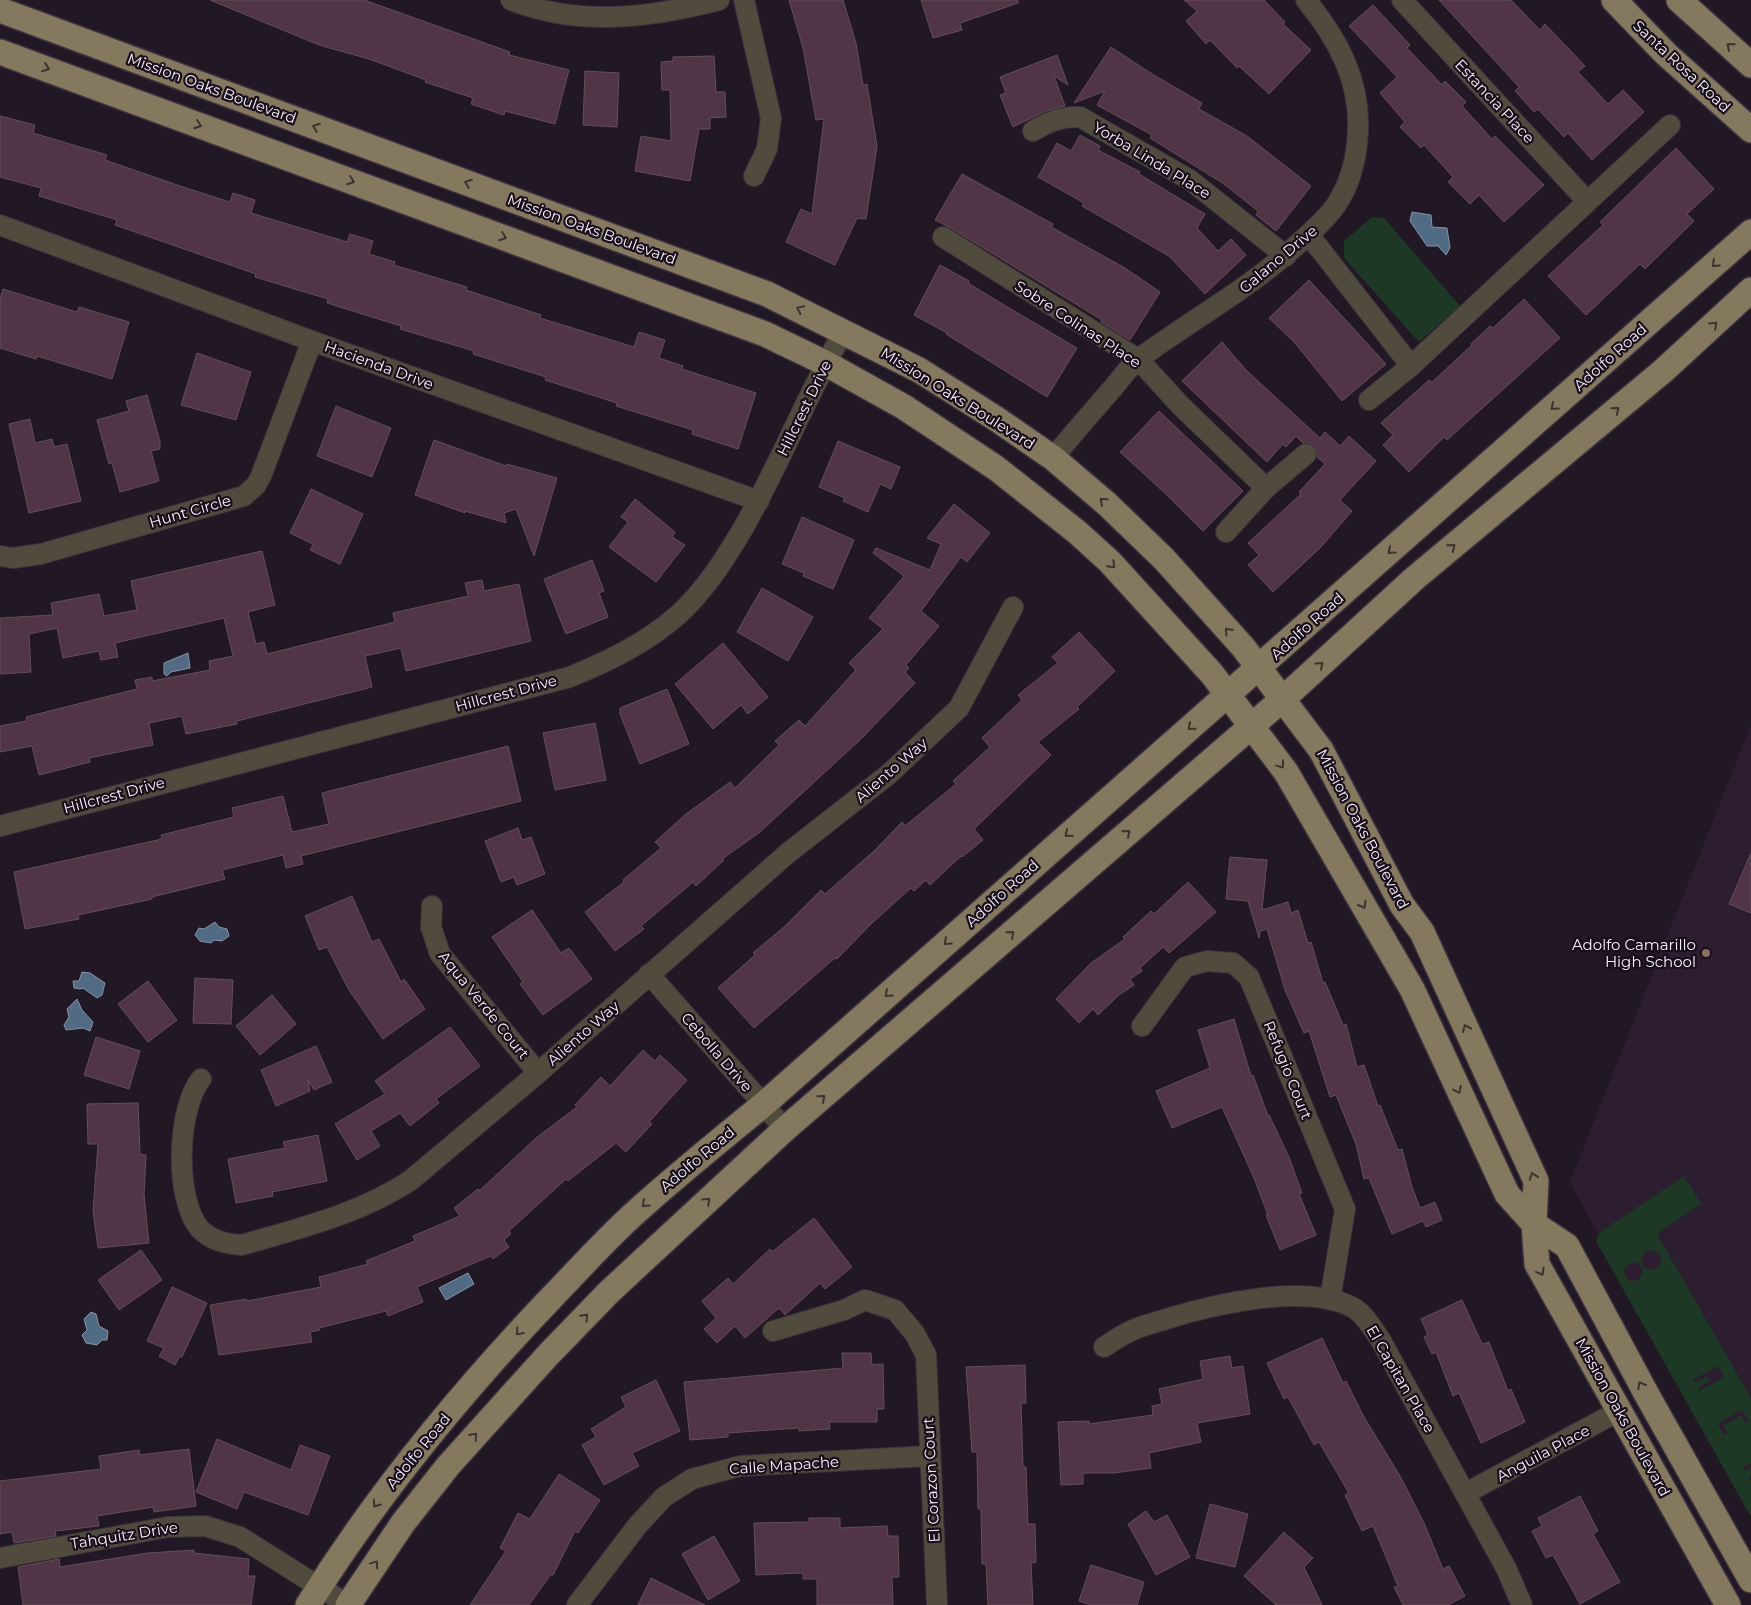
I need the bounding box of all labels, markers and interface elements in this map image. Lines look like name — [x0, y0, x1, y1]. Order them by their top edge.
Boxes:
street label: Santa Rosa Road — [1629, 16, 1735, 116]
one-way arrow — [1727, 44, 1736, 52]
street label: Mission Oaks Boulevard — [125, 49, 299, 127]
street label: Estancia Place — [1451, 55, 1539, 147]
one-way arrow — [41, 62, 50, 72]
street label: Yorba Linda Place — [1090, 117, 1214, 203]
one-way arrow — [193, 119, 202, 129]
one-way arrow — [312, 123, 321, 133]
one-way arrow — [346, 175, 354, 185]
one-way arrow — [464, 179, 473, 189]
street label: Mission Oaks Boulevard — [505, 190, 679, 268]
street label: Galano Drive — [1235, 221, 1321, 297]
one-way arrow — [498, 231, 507, 241]
one-way arrow — [1711, 258, 1720, 267]
street label: Sobre Colinas Place — [1011, 276, 1145, 372]
one-way arrow — [796, 305, 805, 315]
street label: Adolfo Road — [1570, 319, 1650, 395]
one-way arrow — [1708, 322, 1717, 331]
street label: Hacienda Drive — [322, 336, 436, 394]
street label: Mission Oaks Boulevard — [877, 343, 1039, 453]
street label: Hillcrest Drive — [773, 357, 835, 459]
one-way arrow — [1550, 401, 1559, 410]
one-way arrow — [1611, 407, 1620, 416]
street label: Hunt Circle — [147, 490, 233, 532]
one-way arrow — [1099, 498, 1108, 507]
one-way arrow — [1446, 544, 1455, 552]
one-way arrow — [1388, 545, 1397, 553]
one-way arrow — [1106, 559, 1115, 568]
street label: Adolfo Road — [1267, 588, 1347, 664]
one-way arrow — [1225, 627, 1234, 636]
one-way arrow — [1314, 661, 1323, 670]
street label: Hillcrest Drive — [453, 670, 559, 716]
one-way arrow — [1188, 722, 1197, 731]
street label: Aliento Way — [851, 733, 932, 807]
street label: Mission Oaks Boulevard — [1313, 746, 1413, 912]
one-way arrow — [1275, 759, 1283, 768]
street label: Hillcrest Drive — [61, 772, 167, 818]
one-way arrow — [1065, 828, 1074, 837]
one-way arrow — [1121, 831, 1130, 839]
street label: Adolfo Road — [962, 855, 1042, 931]
one-way arrow — [1356, 899, 1366, 908]
one-way arrow — [1005, 931, 1014, 940]
place label: Adolfo Camarillo High School — [1572, 935, 1696, 971]
one-way arrow — [943, 936, 952, 945]
street label: Aqua Verde Court — [435, 947, 533, 1063]
marker: Adolfo Camarillo High School — [1700, 947, 1712, 959]
one-way arrow — [884, 988, 893, 997]
street label: Aliento Way — [543, 996, 624, 1070]
street label: Cebolla Drive — [677, 1008, 757, 1096]
street label: Refugio Court — [1260, 1018, 1316, 1122]
one-way arrow — [1462, 1024, 1473, 1033]
one-way arrow — [1452, 1085, 1463, 1094]
one-way arrow — [816, 1094, 825, 1103]
street label: Adolfo Road — [656, 1122, 738, 1196]
one-way arrow — [1528, 1172, 1538, 1181]
one-way arrow — [642, 1198, 651, 1207]
one-way arrow — [702, 1198, 711, 1207]
one-way arrow — [1535, 1266, 1545, 1275]
one-way arrow — [579, 1313, 588, 1322]
street label: El Capitan Place — [1362, 1322, 1440, 1436]
one-way arrow — [516, 1327, 525, 1336]
street label: Mission Oaks Boulevard — [1571, 1334, 1675, 1500]
one-way arrow — [1637, 1381, 1647, 1390]
street label: Adolfo Road — [382, 1409, 454, 1493]
street label: El Corazon Court — [918, 1417, 944, 1543]
street label: Anguila Place — [1493, 1420, 1593, 1486]
one-way arrow — [469, 1432, 478, 1441]
street label: Calle Mapache — [728, 1452, 840, 1478]
one-way arrow — [373, 1498, 382, 1508]
street label: Tahquitz Drive — [69, 1517, 179, 1553]
one-way arrow — [369, 1560, 378, 1570]

